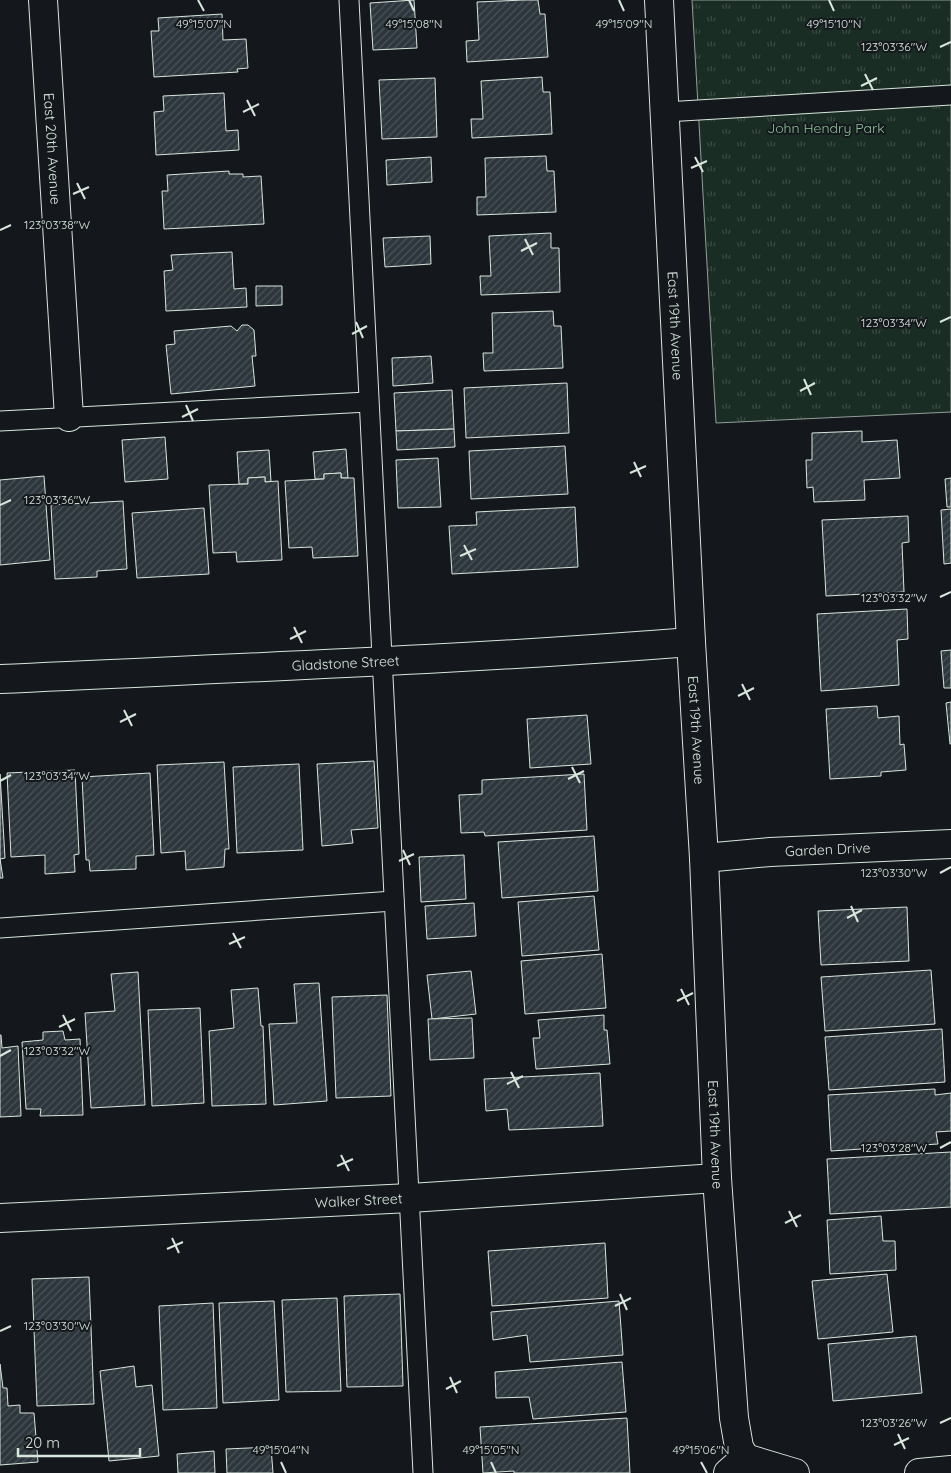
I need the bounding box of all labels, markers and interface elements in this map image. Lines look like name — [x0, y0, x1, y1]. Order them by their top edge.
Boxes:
text: 49°15'07"N — [176, 16, 232, 31]
text: 49°15'08"N — [385, 16, 443, 31]
text: 49°15'09"N — [595, 16, 653, 31]
text: 49°15'10"N — [807, 16, 861, 31]
text: 123°03'36"W — [861, 39, 927, 54]
street label: East 20th Avenue — [40, 92, 65, 205]
park label: John Hendry Park — [767, 119, 885, 137]
text: 123°03'38"W — [24, 217, 90, 232]
street label: East 19th Avenue — [664, 271, 687, 381]
text: 123°03'34"W — [861, 315, 927, 330]
text: 123°03'36"W — [24, 492, 90, 507]
text: 123°03'32"W — [861, 590, 928, 605]
street label: Gladstone Street — [291, 651, 400, 675]
street label: East 19th Avenue — [684, 675, 709, 785]
text: 123°03'34"W — [24, 768, 90, 783]
street label: Garden Drive — [785, 839, 871, 860]
text: 123°03'30"W — [861, 865, 928, 880]
text: 123°03'32"W — [24, 1043, 91, 1058]
street label: East 19th Avenue — [704, 1080, 727, 1190]
text: 123°03'28"W — [861, 1140, 928, 1155]
street label: Walker Street — [314, 1189, 403, 1212]
text: 123°03'30"W — [24, 1318, 91, 1333]
text: 123°03'26"W — [861, 1415, 928, 1430]
scale bar — [18, 1426, 140, 1458]
text: 20 m — [25, 1433, 60, 1452]
text: 49°15'04"N — [253, 1442, 309, 1457]
text: 49°15'05"N — [462, 1442, 520, 1457]
text: 49°15'06"N — [673, 1442, 730, 1457]

